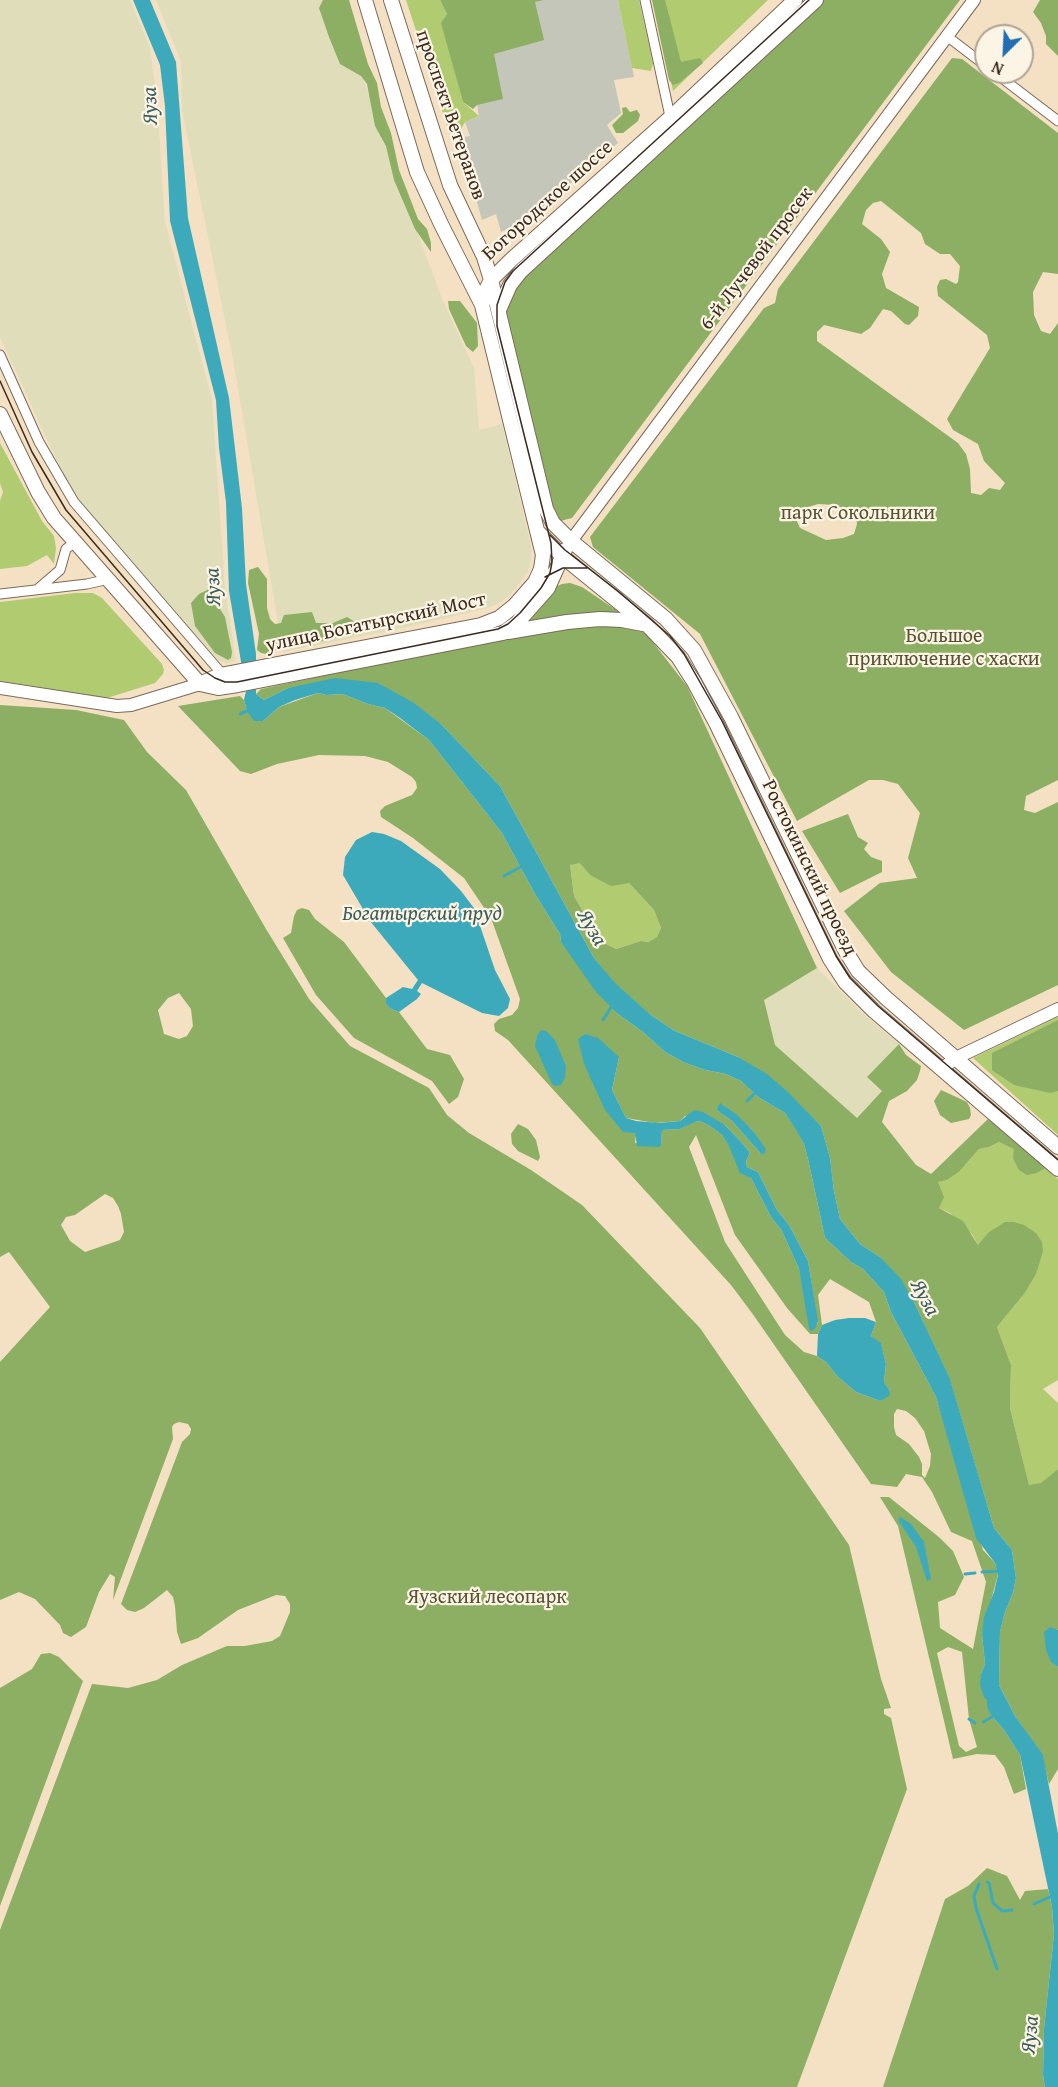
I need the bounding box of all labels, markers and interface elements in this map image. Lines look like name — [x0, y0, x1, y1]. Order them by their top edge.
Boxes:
north arrow — [974, 24, 1034, 84]
street label: проспект Ветеранов — [410, 27, 490, 203]
text: N — [988, 55, 1007, 82]
water label: Яуза — [138, 86, 164, 126]
street label: Богородское шоссе — [478, 136, 618, 266]
street label: 6-й Лучевой просек — [695, 183, 819, 335]
park label: парк Сокольники — [781, 502, 935, 526]
water label: Яуза — [200, 567, 228, 607]
street label: улица Богатырский Мост — [264, 588, 488, 658]
park label: Большое приключение с хаски — [848, 625, 1040, 672]
street label: Ростокинский проезд — [756, 776, 862, 960]
water label: Богатырский пруд — [342, 902, 502, 928]
water label: Яуза — [570, 905, 612, 951]
water label: Яуза — [904, 1275, 944, 1321]
park label: Яузский лесопарк — [407, 1586, 567, 1610]
water label: Яуза — [1017, 2015, 1045, 2055]

